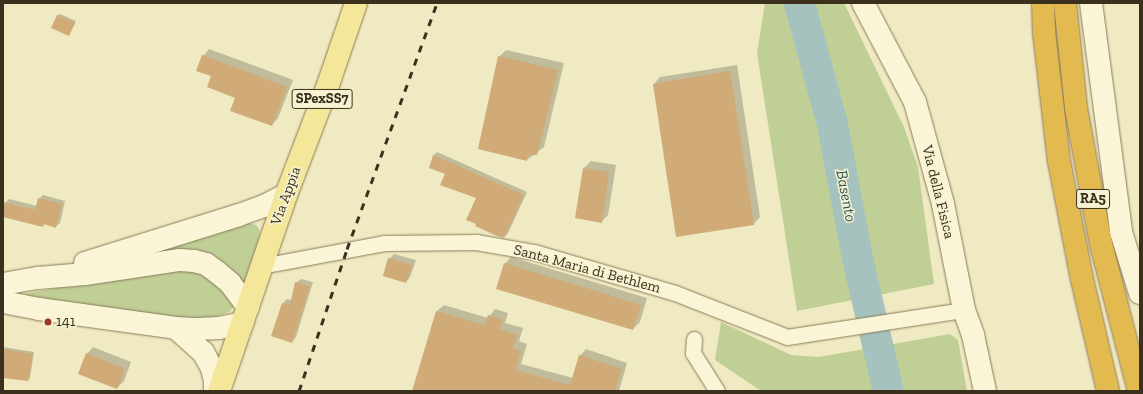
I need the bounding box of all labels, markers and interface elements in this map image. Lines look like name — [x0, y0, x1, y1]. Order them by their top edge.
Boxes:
road number: SPexSS7 — [291, 87, 353, 111]
street label: Via della Fisica — [918, 143, 958, 241]
street label: Via Appia — [267, 164, 305, 228]
water label: Basento — [832, 168, 860, 224]
road number: RA5 — [1076, 187, 1110, 211]
street label: Santa Maria di Bethlem — [512, 241, 662, 297]
place label: 141 — [56, 313, 76, 331]
marker: 141 — [43, 317, 53, 327]

